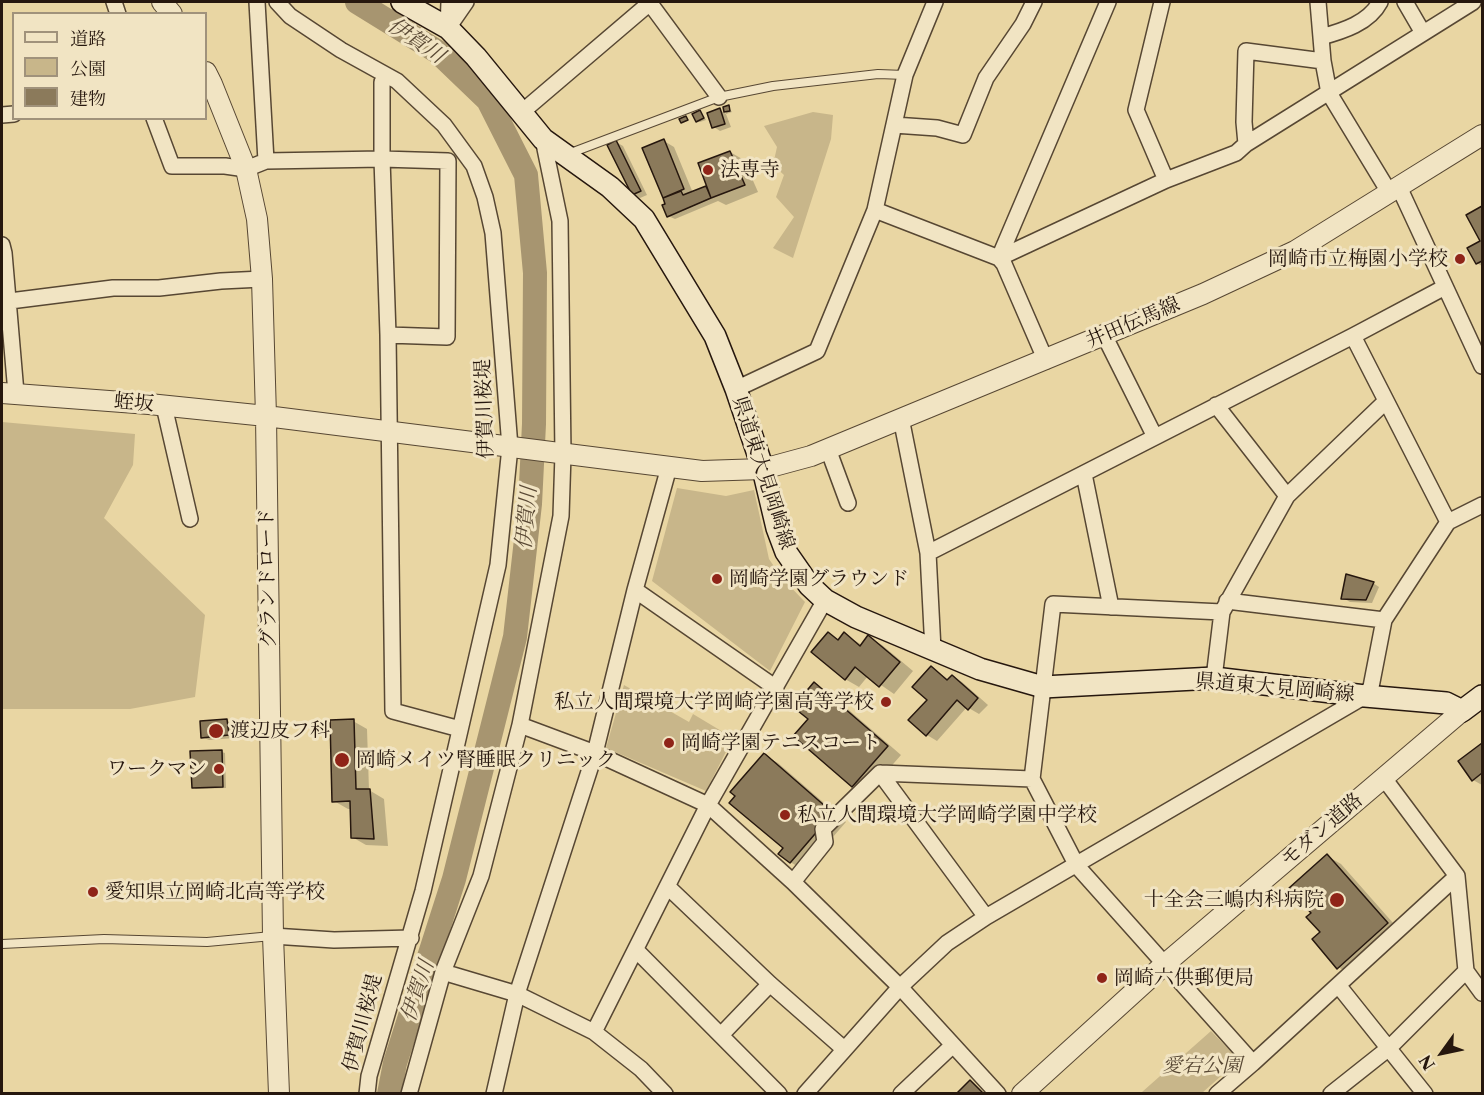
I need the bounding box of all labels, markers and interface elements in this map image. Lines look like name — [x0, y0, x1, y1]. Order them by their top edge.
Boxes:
legend — [12, 12, 207, 120]
water label: 伊賀川 — [383, 13, 449, 69]
text: 道路 — [70, 28, 106, 50]
text: 公園 — [70, 58, 106, 80]
text: 建物 — [70, 88, 106, 110]
place label: 法専寺 — [720, 158, 780, 182]
marker: 法専寺 — [701, 163, 715, 177]
place label: 岡崎市立梅園小学校 — [1268, 247, 1448, 271]
marker: 岡崎市立梅園小学校 — [1453, 252, 1467, 266]
street label: 井田伝馬線 — [1082, 292, 1184, 354]
street label: 伊賀川桜堤 — [471, 359, 499, 459]
street label: 蛭坂 — [113, 389, 155, 417]
street label: 県道東大見岡崎線 — [727, 393, 799, 553]
water label: 伊賀川 — [512, 486, 542, 550]
street label: グランドロード — [255, 508, 281, 648]
place label: 岡崎学園グラウンド — [729, 567, 909, 591]
marker: 岡崎学園グラウンド — [710, 572, 724, 586]
street label: 県道東大見岡崎線 — [1194, 669, 1356, 707]
place label: 私立人間環境大学岡崎学園高等学校 — [554, 690, 874, 714]
marker: 私立人間環境大学岡崎学園高等学校 — [879, 695, 893, 709]
place label: 渡辺皮フ科 — [230, 719, 330, 743]
marker: 渡辺皮フ科 — [207, 722, 225, 740]
place label: 岡崎学園テニスコート — [681, 731, 881, 755]
marker: 岡崎学園テニスコート — [662, 736, 676, 750]
place label: 岡崎メイツ腎睡眠クリニック — [356, 748, 616, 772]
marker: 岡崎メイツ腎睡眠クリニック — [333, 751, 351, 769]
place label: ワークマン — [107, 757, 207, 781]
marker: ワークマン — [212, 762, 226, 776]
street label: モダン道路 — [1276, 788, 1368, 872]
place label: 私立人間環境大学岡崎学園中学校 — [797, 803, 1097, 827]
marker: 私立人間環境大学岡崎学園中学校 — [778, 808, 792, 822]
place label: 愛知県立岡崎北高等学校 — [105, 880, 325, 904]
marker: 愛知県立岡崎北高等学校 — [86, 885, 100, 899]
place label: 十全会三嶋内科病院 — [1144, 888, 1324, 912]
marker: 十全会三嶋内科病院 — [1328, 891, 1346, 909]
water label: 伊賀川 — [396, 957, 440, 1025]
place label: 岡崎六供郵便局 — [1114, 966, 1254, 990]
marker: 岡崎六供郵便局 — [1095, 971, 1109, 985]
street label: 伊賀川桜堤 — [338, 972, 388, 1074]
north arrow — [1412, 1023, 1472, 1083]
text: N — [1415, 1052, 1439, 1074]
park label: 愛宕公園 — [1162, 1054, 1242, 1078]

